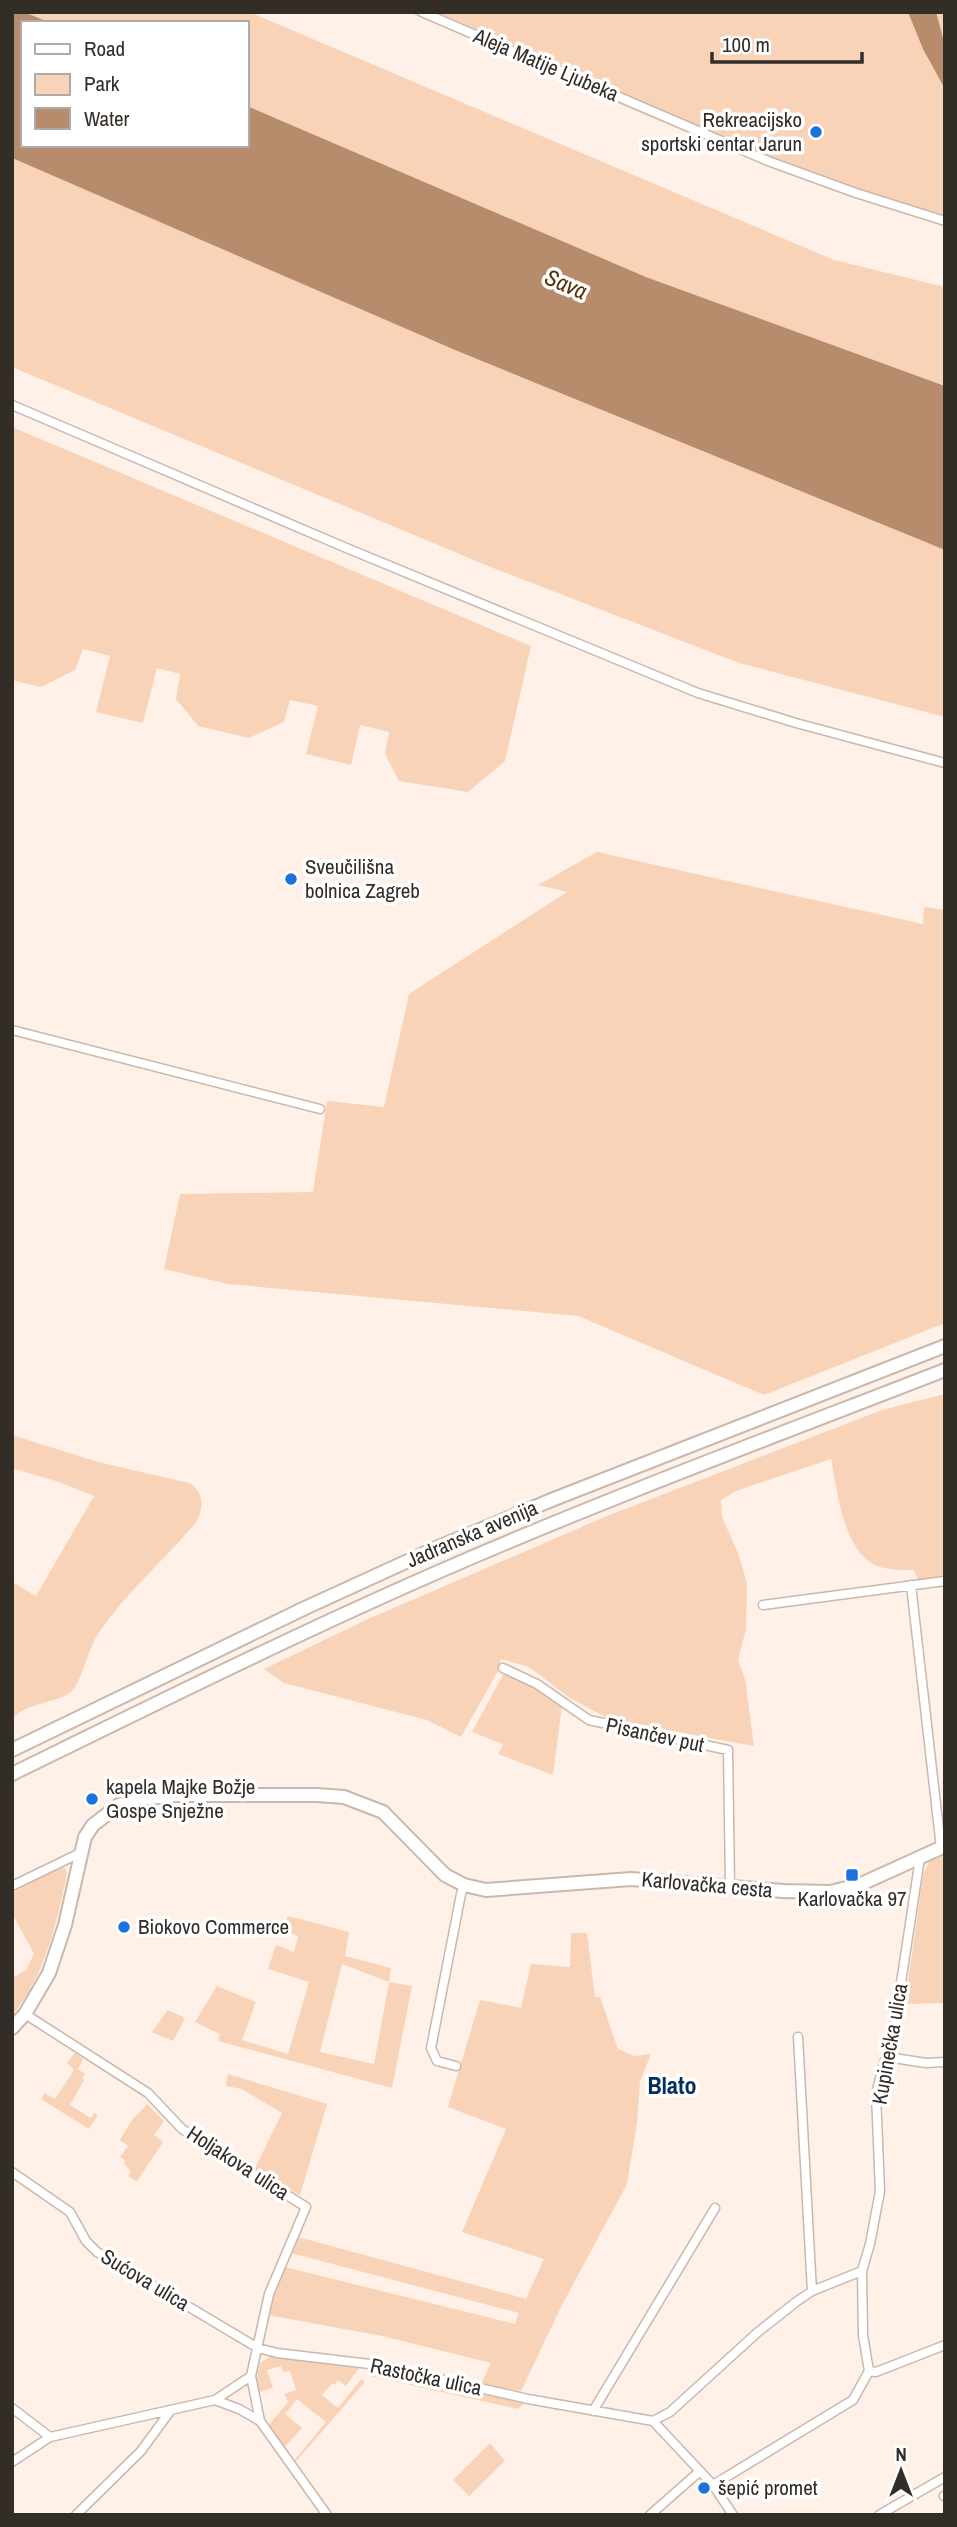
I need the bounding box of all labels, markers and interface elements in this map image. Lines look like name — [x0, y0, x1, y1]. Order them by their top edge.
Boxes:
legend — [21, 21, 248, 147]
street label: Aleja Matije Ljubeka — [468, 21, 624, 108]
scale bar — [712, 21, 862, 65]
text: 100 m — [722, 30, 770, 59]
text: Road — [84, 34, 125, 63]
text: Park — [84, 69, 120, 98]
text: Water — [84, 104, 130, 133]
place label: Rekreacijsko sportski centar Jarun — [641, 105, 802, 158]
marker: Rekreacijsko sportski centar Jarun — [808, 124, 824, 140]
water label: Sava — [540, 261, 592, 306]
place label: Sveučilišna bolnica Zagreb — [305, 852, 420, 905]
marker: Sveučilišna bolnica Zagreb — [283, 871, 299, 887]
street label: Jadranska avenija — [402, 1493, 542, 1574]
street label: Pisančev put — [603, 1710, 707, 1759]
place label: kapela Majke Božje Gospe Snježne — [106, 1772, 255, 1825]
marker: kapela Majke Božje Gospe Snježne — [84, 1791, 100, 1807]
street label: Karlovačka cesta — [640, 1864, 774, 1905]
marker: Karlovačka 97 — [844, 1867, 860, 1883]
place label: Karlovačka 97 — [797, 1884, 907, 1913]
place label: Biokovo Commerce — [138, 1912, 289, 1941]
marker: Biokovo Commerce — [116, 1919, 132, 1935]
street label: Kupinečka ulica — [865, 1981, 914, 2107]
district label: Blato — [647, 2069, 697, 2101]
street label: Holjakova ulica — [181, 2119, 295, 2207]
street label: Sućova ulica — [96, 2242, 195, 2318]
street label: Rastočka ulica — [368, 2351, 485, 2403]
north arrow — [866, 2436, 936, 2506]
text: N — [895, 2441, 907, 2467]
place label: šepić promet — [718, 2473, 818, 2502]
marker: šepić promet — [696, 2480, 712, 2496]

